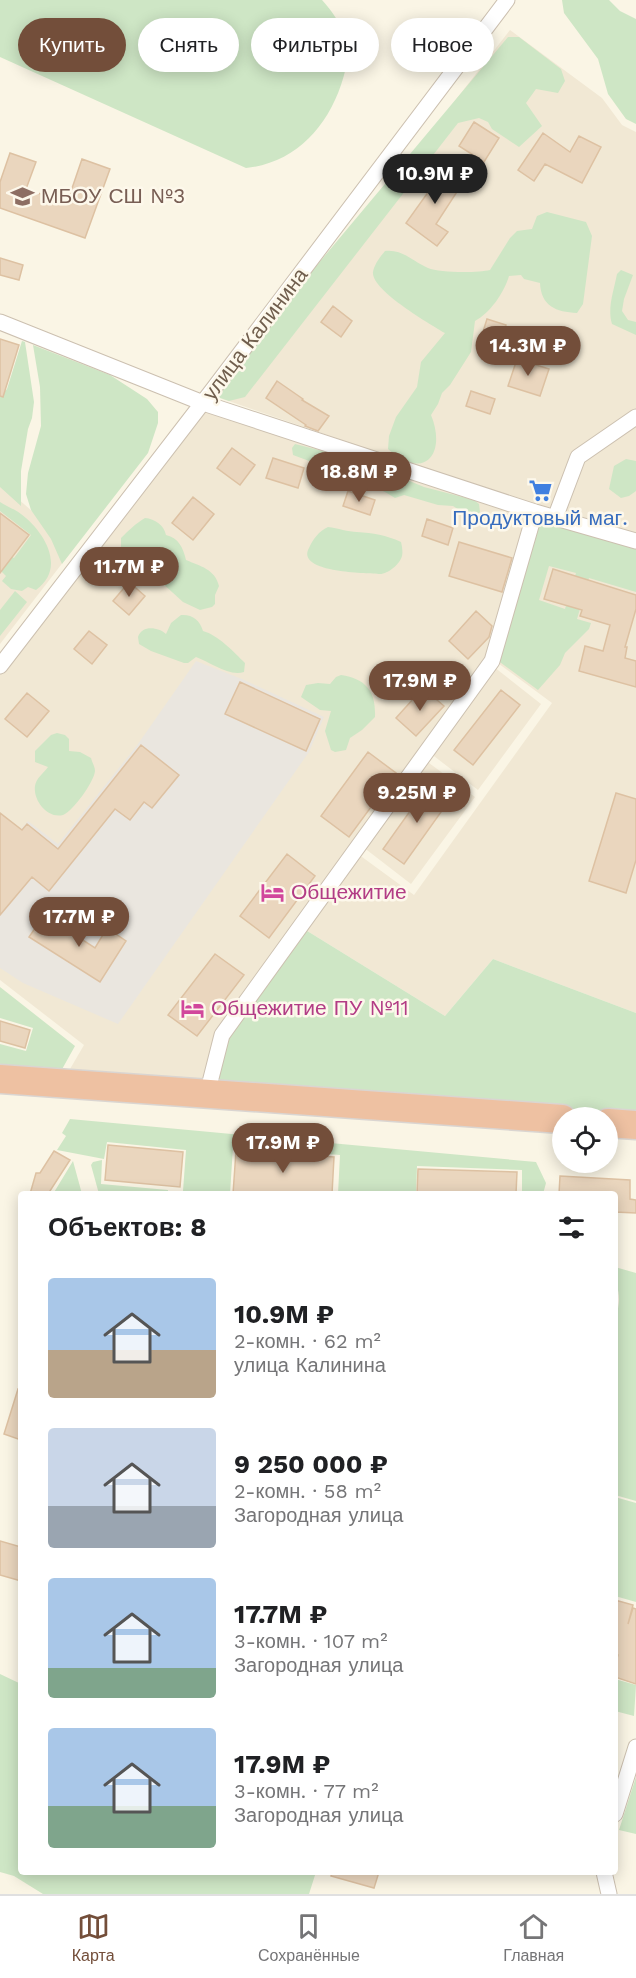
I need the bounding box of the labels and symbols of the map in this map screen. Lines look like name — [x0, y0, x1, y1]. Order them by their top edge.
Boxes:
pin: 10.9M ₽ — [380, 154, 490, 205]
school or university icon: МБОУ СШ №3 — [10, 183, 36, 209]
place label: МБОУ СШ №3 — [41, 183, 185, 208]
street label: улица Калинина — [197, 262, 313, 405]
pin: 14.3M ₽ — [473, 326, 583, 377]
pin: 18.8M ₽ — [304, 452, 414, 503]
supermarket icon: Продуктовый маг. — [527, 477, 553, 503]
place label: Продуктовый маг. — [452, 505, 628, 530]
pin: 11.7M ₽ — [74, 547, 184, 598]
pin: 17.9M ₽ — [365, 661, 475, 712]
pin: 9.25M ₽ — [362, 773, 472, 824]
hotel icon: Общежитие — [260, 879, 286, 905]
place label: Общежитие — [291, 879, 407, 904]
pin: 17.7M ₽ — [24, 897, 134, 948]
hotel icon: Общежитие ПУ №11 — [180, 995, 206, 1021]
place label: Общежитие ПУ №11 — [211, 995, 409, 1020]
pin: 17.9M ₽ — [228, 1123, 338, 1174]

